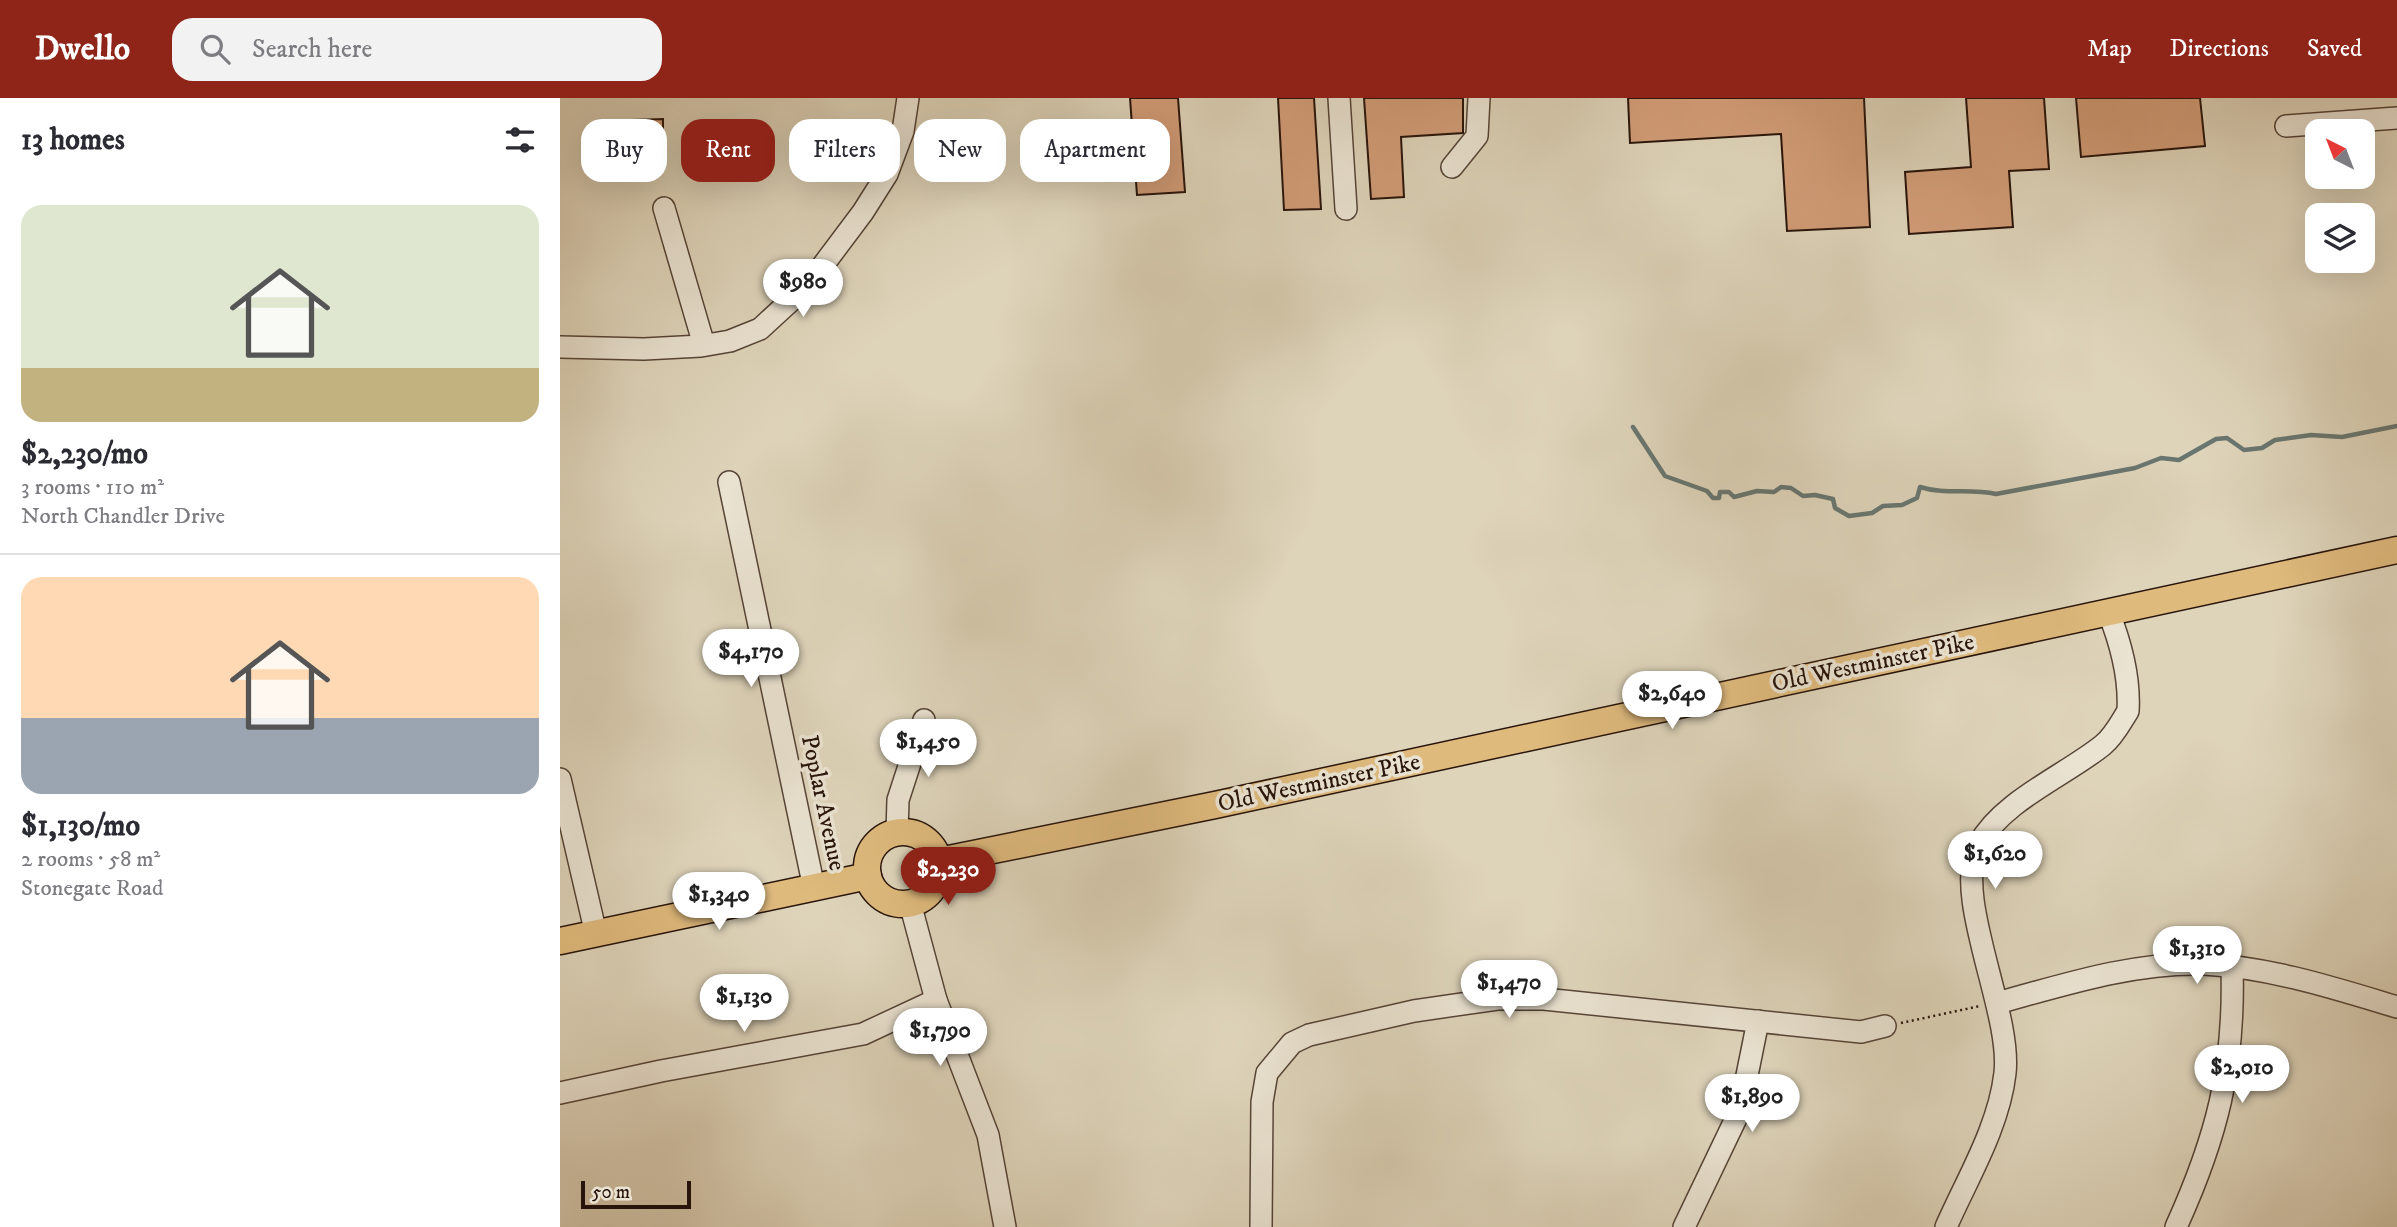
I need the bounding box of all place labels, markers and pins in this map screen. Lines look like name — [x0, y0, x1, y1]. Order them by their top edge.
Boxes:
pin: $980 — [762, 260, 844, 319]
pin: $4,170 — [694, 630, 808, 689]
pin: $2,640 — [1615, 672, 1729, 731]
pin: $1,450 — [871, 720, 985, 779]
pin: $1,620 — [1938, 832, 2052, 891]
pin: $2,230 — [891, 848, 1005, 907]
pin: $1,340 — [662, 872, 776, 932]
pin: $1,310 — [2140, 926, 2254, 986]
pin: $1,470 — [1452, 960, 1566, 1020]
pin: $1,130 — [687, 974, 801, 1034]
pin: $1,790 — [883, 1009, 997, 1068]
pin: $2,010 — [2185, 1046, 2299, 1105]
pin: $1,890 — [1695, 1074, 1809, 1134]

